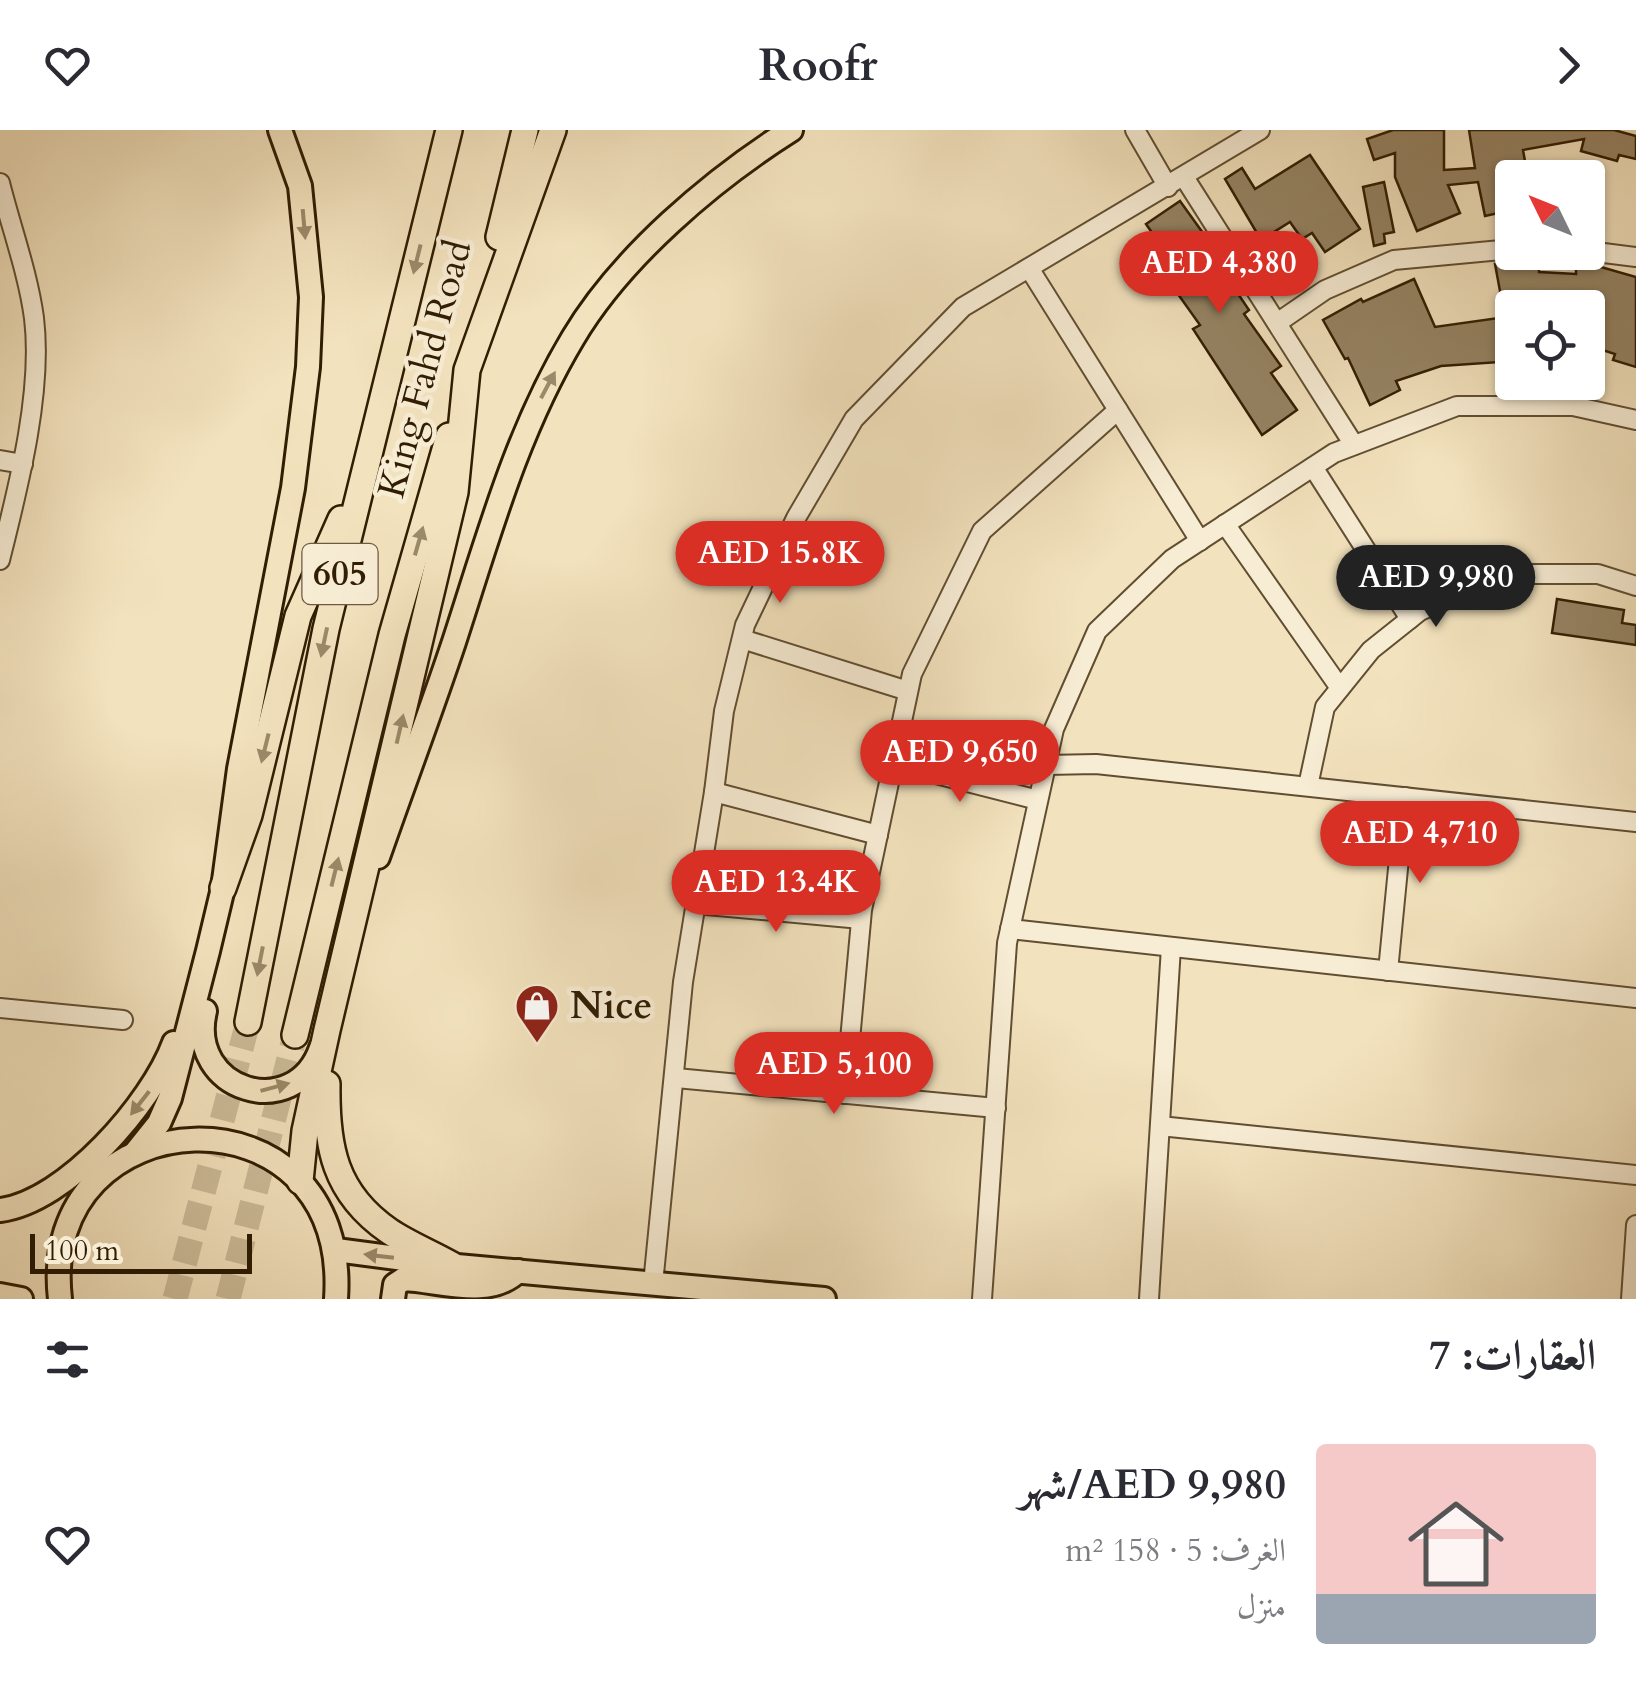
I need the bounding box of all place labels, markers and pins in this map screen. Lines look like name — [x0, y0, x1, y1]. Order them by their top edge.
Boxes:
pin: AED 4,380 — [1105, 231, 1333, 316]
pin: AED 15.8K — [666, 521, 894, 606]
pin: AED 9,980 — [1322, 545, 1550, 630]
pin: AED 9,650 — [846, 720, 1074, 805]
pin: AED 4,710 — [1306, 801, 1534, 886]
pin: AED 13.4K — [662, 850, 890, 935]
place label: Nice — [570, 980, 652, 1032]
shop icon: Nice — [514, 983, 560, 1044]
pin: AED 5,100 — [720, 1032, 948, 1117]

